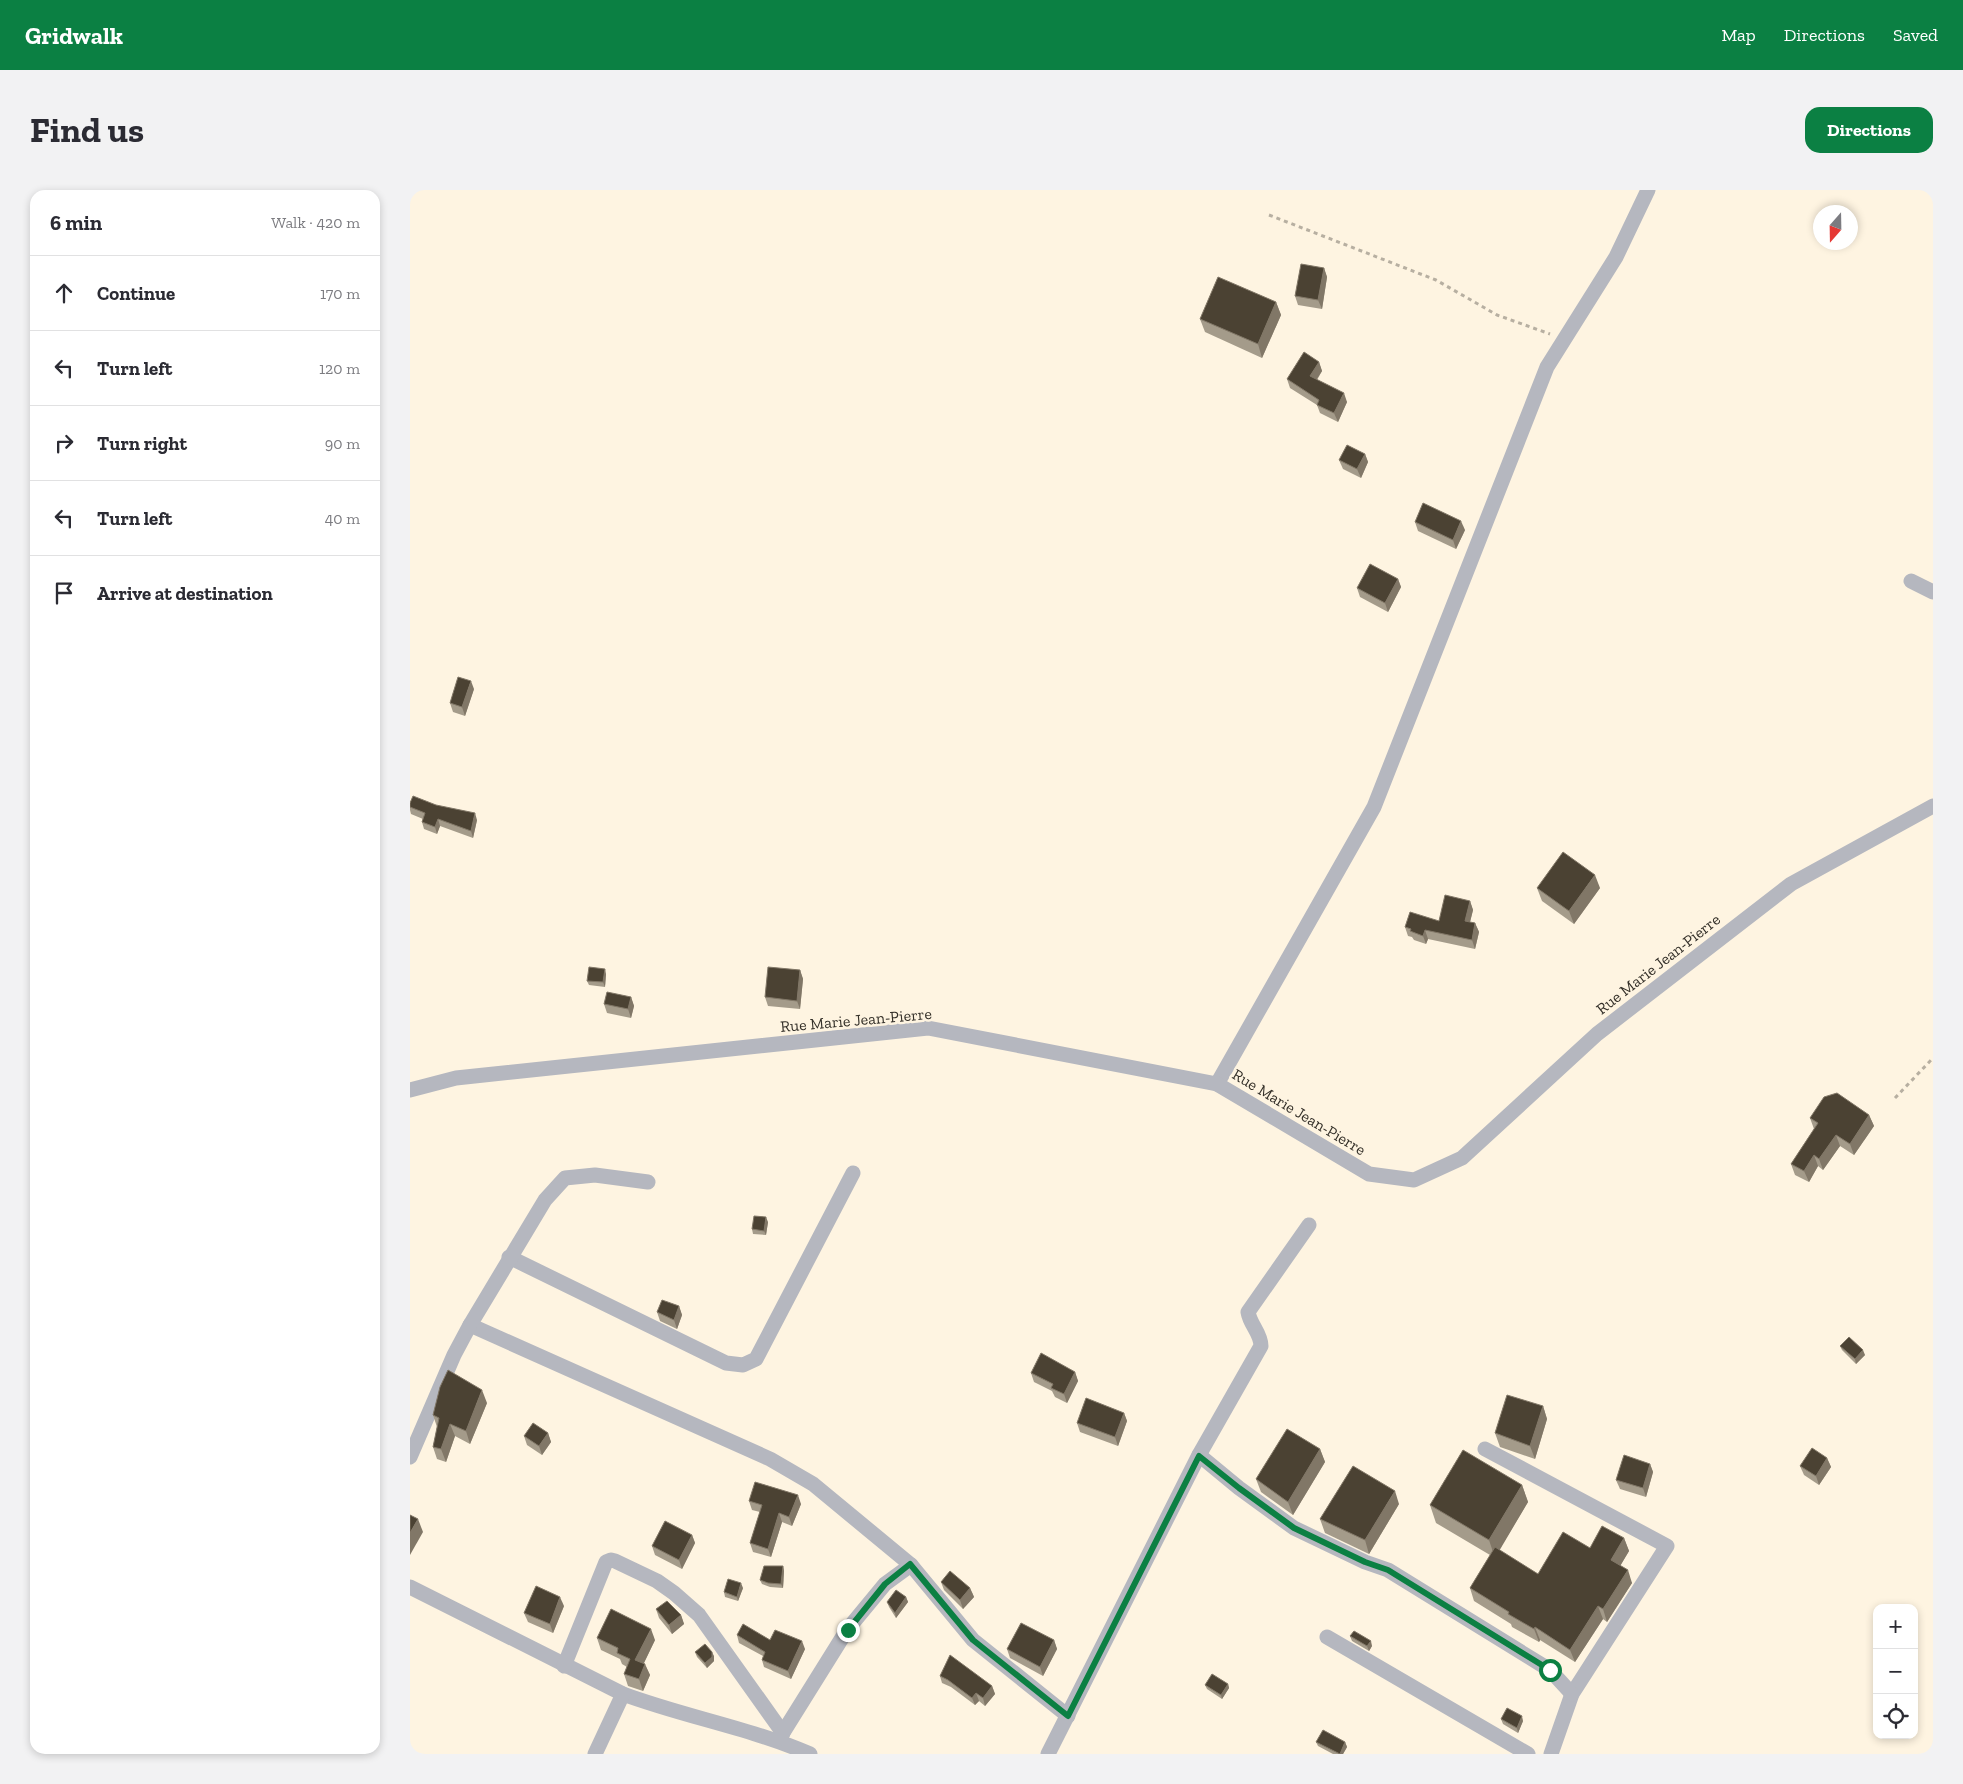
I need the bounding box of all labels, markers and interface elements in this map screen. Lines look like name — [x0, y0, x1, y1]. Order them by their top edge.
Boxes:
text: Gridwalk — [25, 21, 123, 50]
text: Map — [1721, 24, 1756, 46]
text: Directions — [1784, 24, 1865, 46]
text: Saved — [1893, 24, 1938, 46]
button: Directions — [1805, 107, 1933, 153]
text: Find us — [30, 109, 144, 151]
north arrow — [1813, 205, 1858, 250]
text: 6 min — [50, 210, 102, 235]
text: Walk · 420 m — [271, 213, 360, 232]
icon: ahead — [50, 279, 78, 307]
text: Continue — [97, 282, 175, 305]
text: 170 m — [320, 284, 360, 303]
icon: left — [50, 354, 78, 382]
text: Turn left — [97, 357, 172, 380]
text: 120 m — [319, 359, 360, 378]
icon: right — [50, 429, 78, 457]
text: Turn right — [97, 432, 187, 455]
text: 90 m — [325, 434, 360, 453]
icon: left — [50, 504, 78, 532]
text: Turn left — [97, 507, 172, 530]
text: 40 m — [325, 509, 360, 528]
icon: arrive — [50, 579, 78, 607]
text: Arrive at destination — [97, 582, 273, 605]
street label: Rue Marie Jean-Pierre — [1592, 910, 1724, 1018]
street label: Rue Marie Jean-Pierre — [779, 1004, 933, 1036]
street label: Rue Marie Jean-Pierre — [1229, 1065, 1369, 1159]
map controls — [1873, 1604, 1918, 1739]
button: + — [1873, 1604, 1918, 1649]
route end — [837, 1619, 860, 1642]
button: − — [1873, 1649, 1918, 1694]
route start — [1539, 1659, 1562, 1682]
button: locate — [1873, 1694, 1918, 1739]

